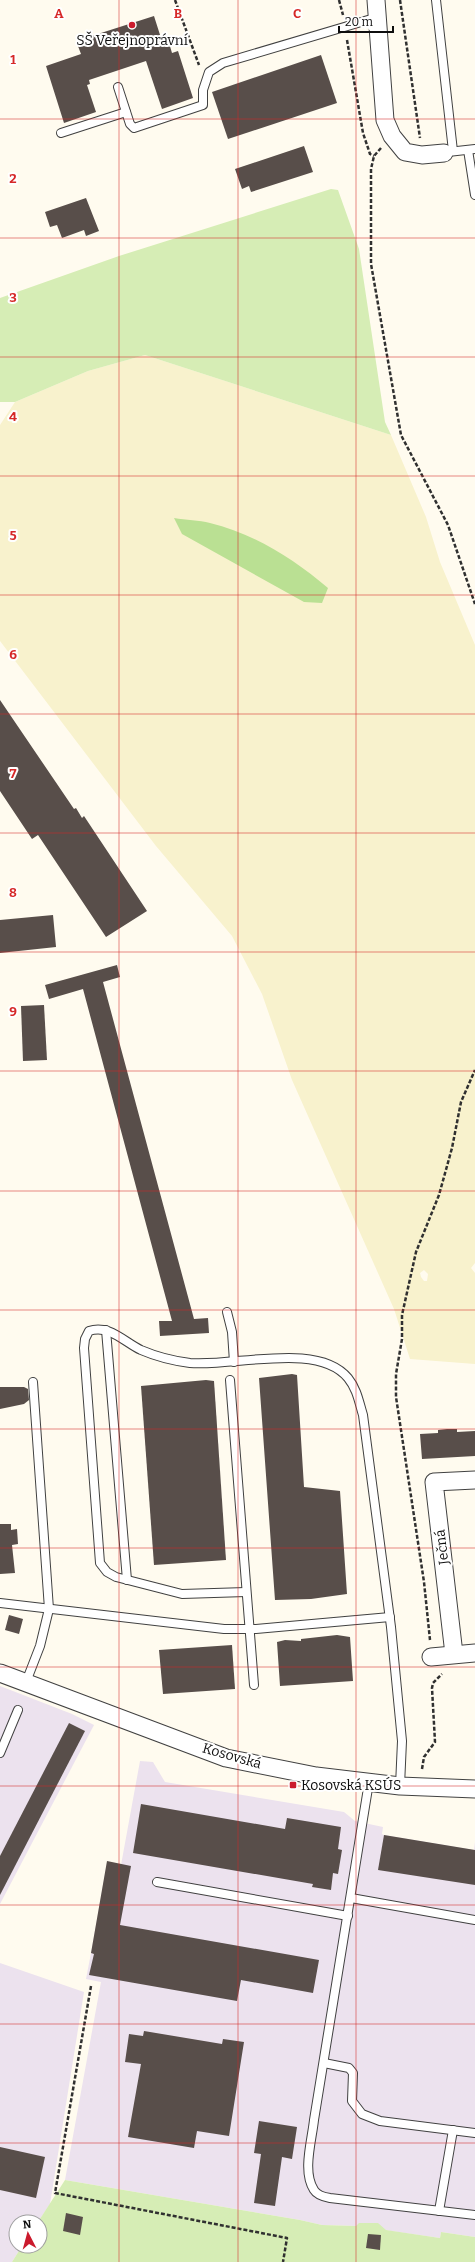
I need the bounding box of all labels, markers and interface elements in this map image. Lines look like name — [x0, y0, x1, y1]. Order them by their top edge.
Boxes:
text: A — [54, 6, 64, 21]
text: B — [174, 6, 182, 21]
text: C — [293, 6, 301, 21]
scale bar — [339, 8, 393, 34]
text: 20 m — [345, 15, 374, 29]
marker: SŠ Veřejnoprávní — [127, 20, 137, 30]
place label: SŠ Veřejnoprávní — [76, 31, 189, 49]
text: 1 — [10, 52, 16, 67]
text: 2 — [9, 171, 17, 186]
text: 3 — [9, 290, 17, 305]
text: 4 — [9, 409, 17, 424]
text: 5 — [9, 528, 17, 543]
text: 6 — [9, 647, 17, 662]
text: 7 — [10, 766, 17, 781]
text: 8 — [9, 885, 17, 900]
text: 9 — [9, 1004, 17, 1019]
street label: Ječná — [431, 1528, 453, 1567]
street label: Kosovská — [200, 1739, 264, 1773]
place label: Kosovská KSÚS — [301, 1776, 401, 1794]
marker: Kosovská KSÚS — [288, 1780, 298, 1790]
north arrow — [8, 2214, 48, 2254]
text: N — [22, 2218, 32, 2231]

